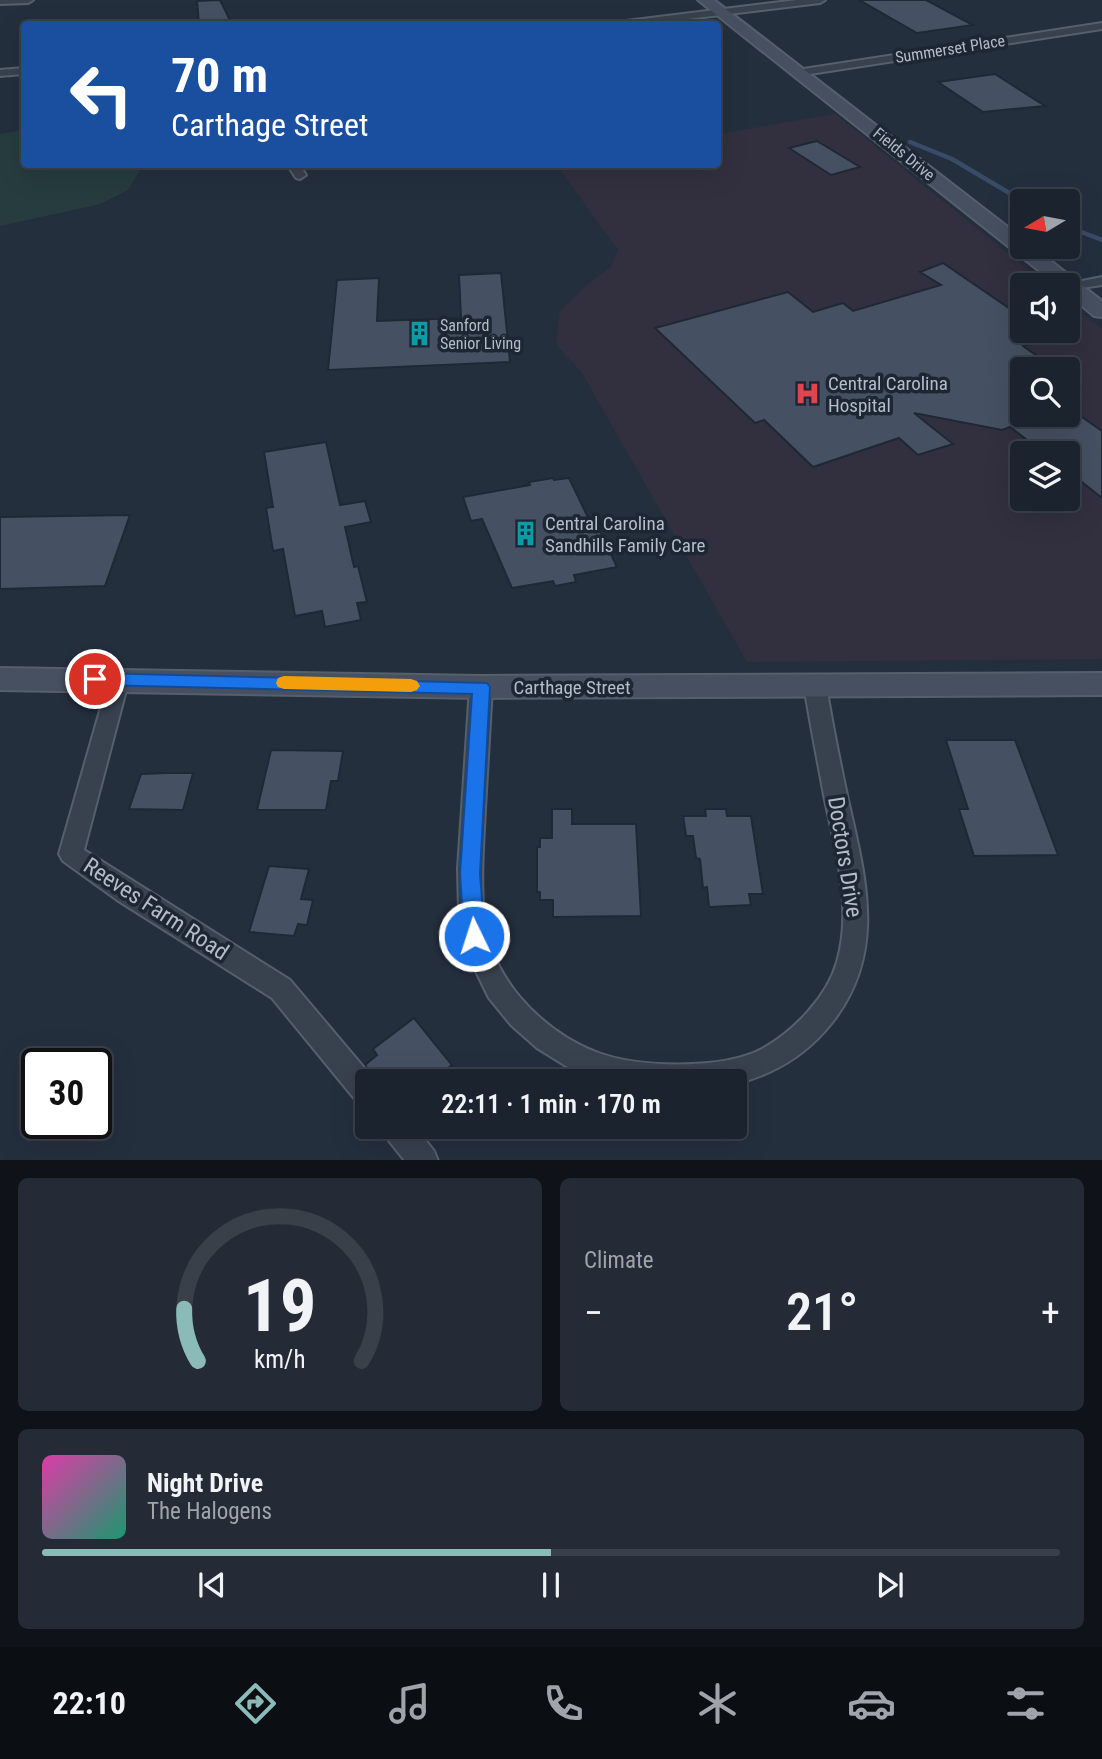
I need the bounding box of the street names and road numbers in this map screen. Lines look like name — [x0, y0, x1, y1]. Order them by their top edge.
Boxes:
street label: Summerset Place — [894, 31, 1006, 67]
street label: Fields Drive — [870, 124, 938, 184]
street label: Carthage Street — [513, 676, 631, 699]
street label: Doctors Drive — [822, 795, 868, 919]
street label: Reeves Farm Road — [78, 852, 234, 966]

